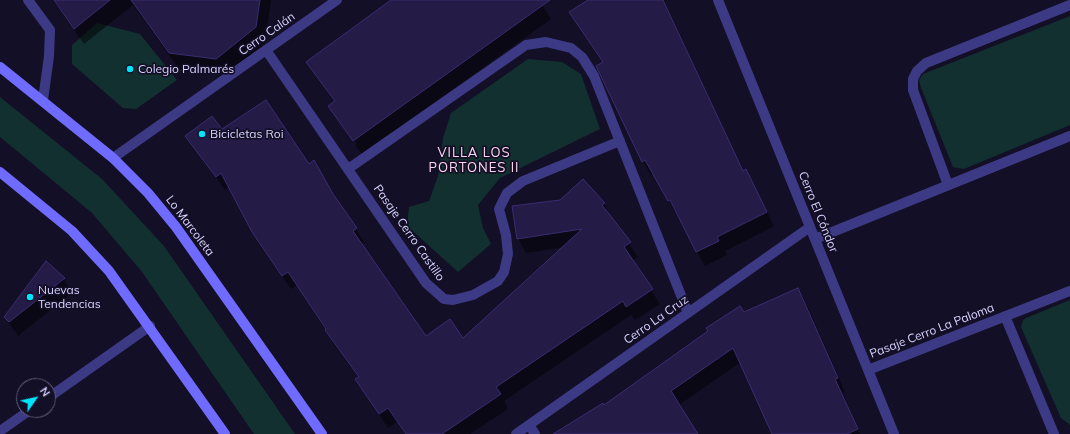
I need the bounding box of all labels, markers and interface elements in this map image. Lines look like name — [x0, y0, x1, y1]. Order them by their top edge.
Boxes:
street label: Cerro Calán — [236, 9, 298, 59]
place label: Colegio Palmarés — [138, 62, 234, 76]
marker: Colegio Palmarés — [125, 64, 135, 74]
place label: Bicicletas Roi — [210, 127, 283, 141]
marker: Bicicletas Roi — [197, 129, 207, 139]
district label: VILLA LOS PORTONES II — [429, 145, 519, 176]
street label: Cerro El Cóndor — [795, 169, 841, 255]
street label: Pasaje Cerro Castillo — [370, 182, 448, 284]
street label: Lo Marcoleta — [163, 193, 217, 259]
place label: Nuevas Tendencias — [38, 283, 101, 311]
marker: Nuevas Tendencias — [25, 292, 35, 302]
street label: Cerro La Cruz — [621, 292, 691, 348]
street label: Pasaje Cerro La Paloma — [868, 301, 996, 361]
north arrow — [16, 378, 56, 418]
text: N — [37, 384, 53, 399]

